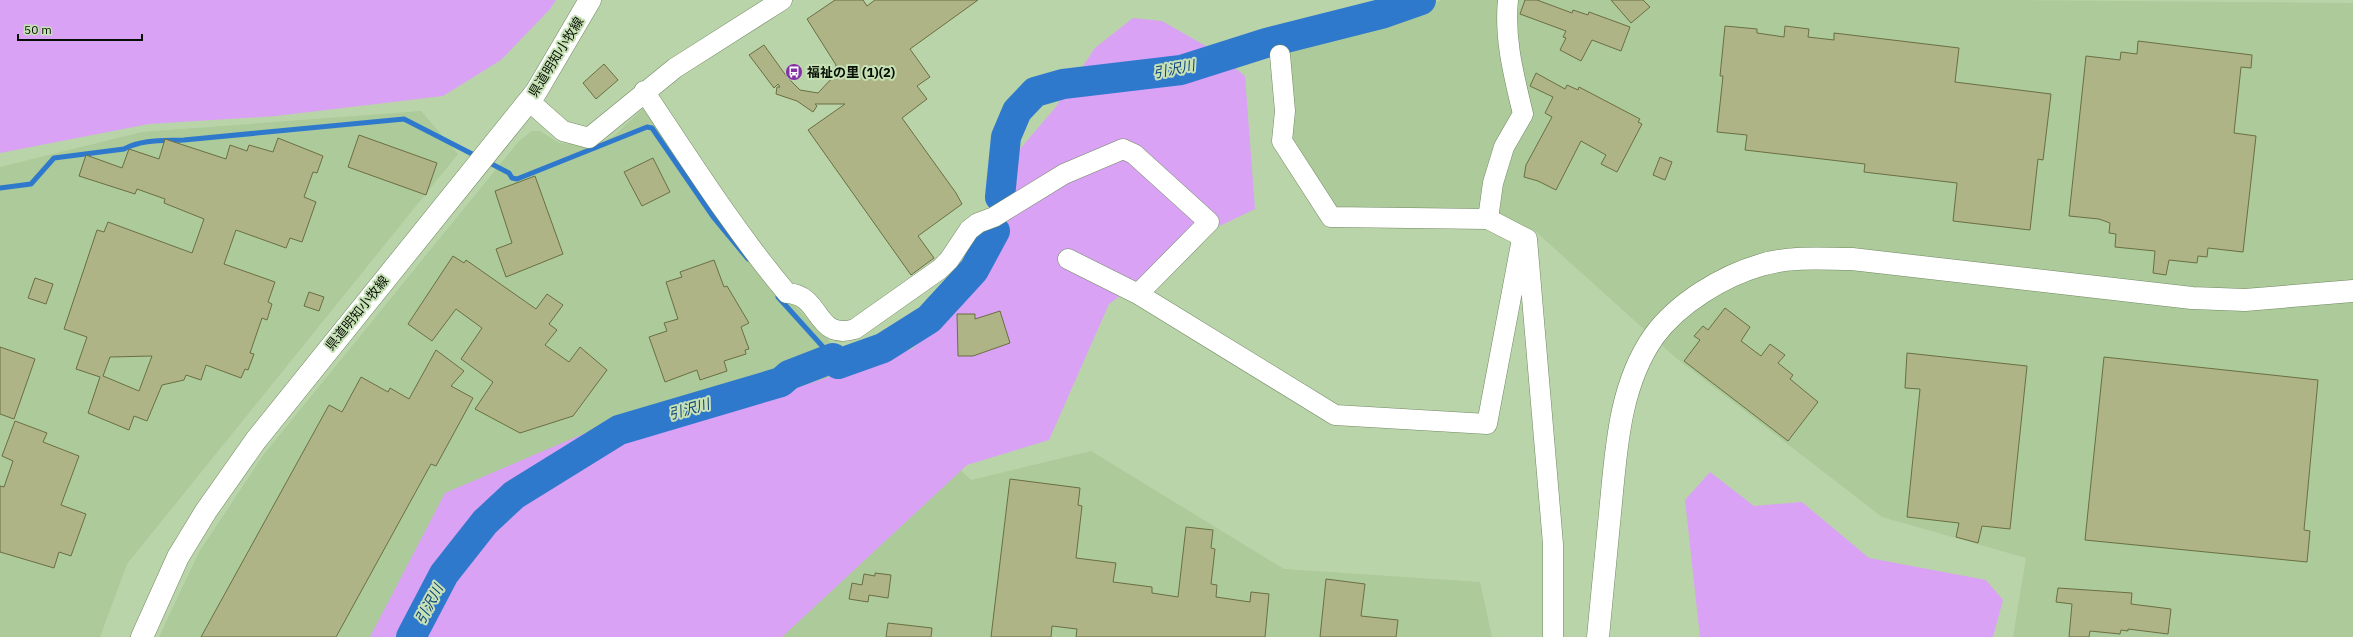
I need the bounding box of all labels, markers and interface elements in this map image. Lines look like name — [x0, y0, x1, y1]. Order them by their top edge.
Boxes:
street label: 県道明知小牧線 — [525, 14, 587, 100]
scale bar — [18, 16, 142, 42]
text: 50 m — [24, 22, 52, 37]
water label: 引沢川 — [1152, 56, 1198, 82]
bus stop icon: 福祉の里 (1)(2) — [784, 62, 804, 82]
place label: 福祉の里 (1)(2) — [807, 64, 895, 81]
street label: 県道明知小牧線 — [322, 272, 392, 354]
water label: 引沢川 — [666, 394, 714, 423]
water label: 引沢川 — [411, 579, 448, 627]

